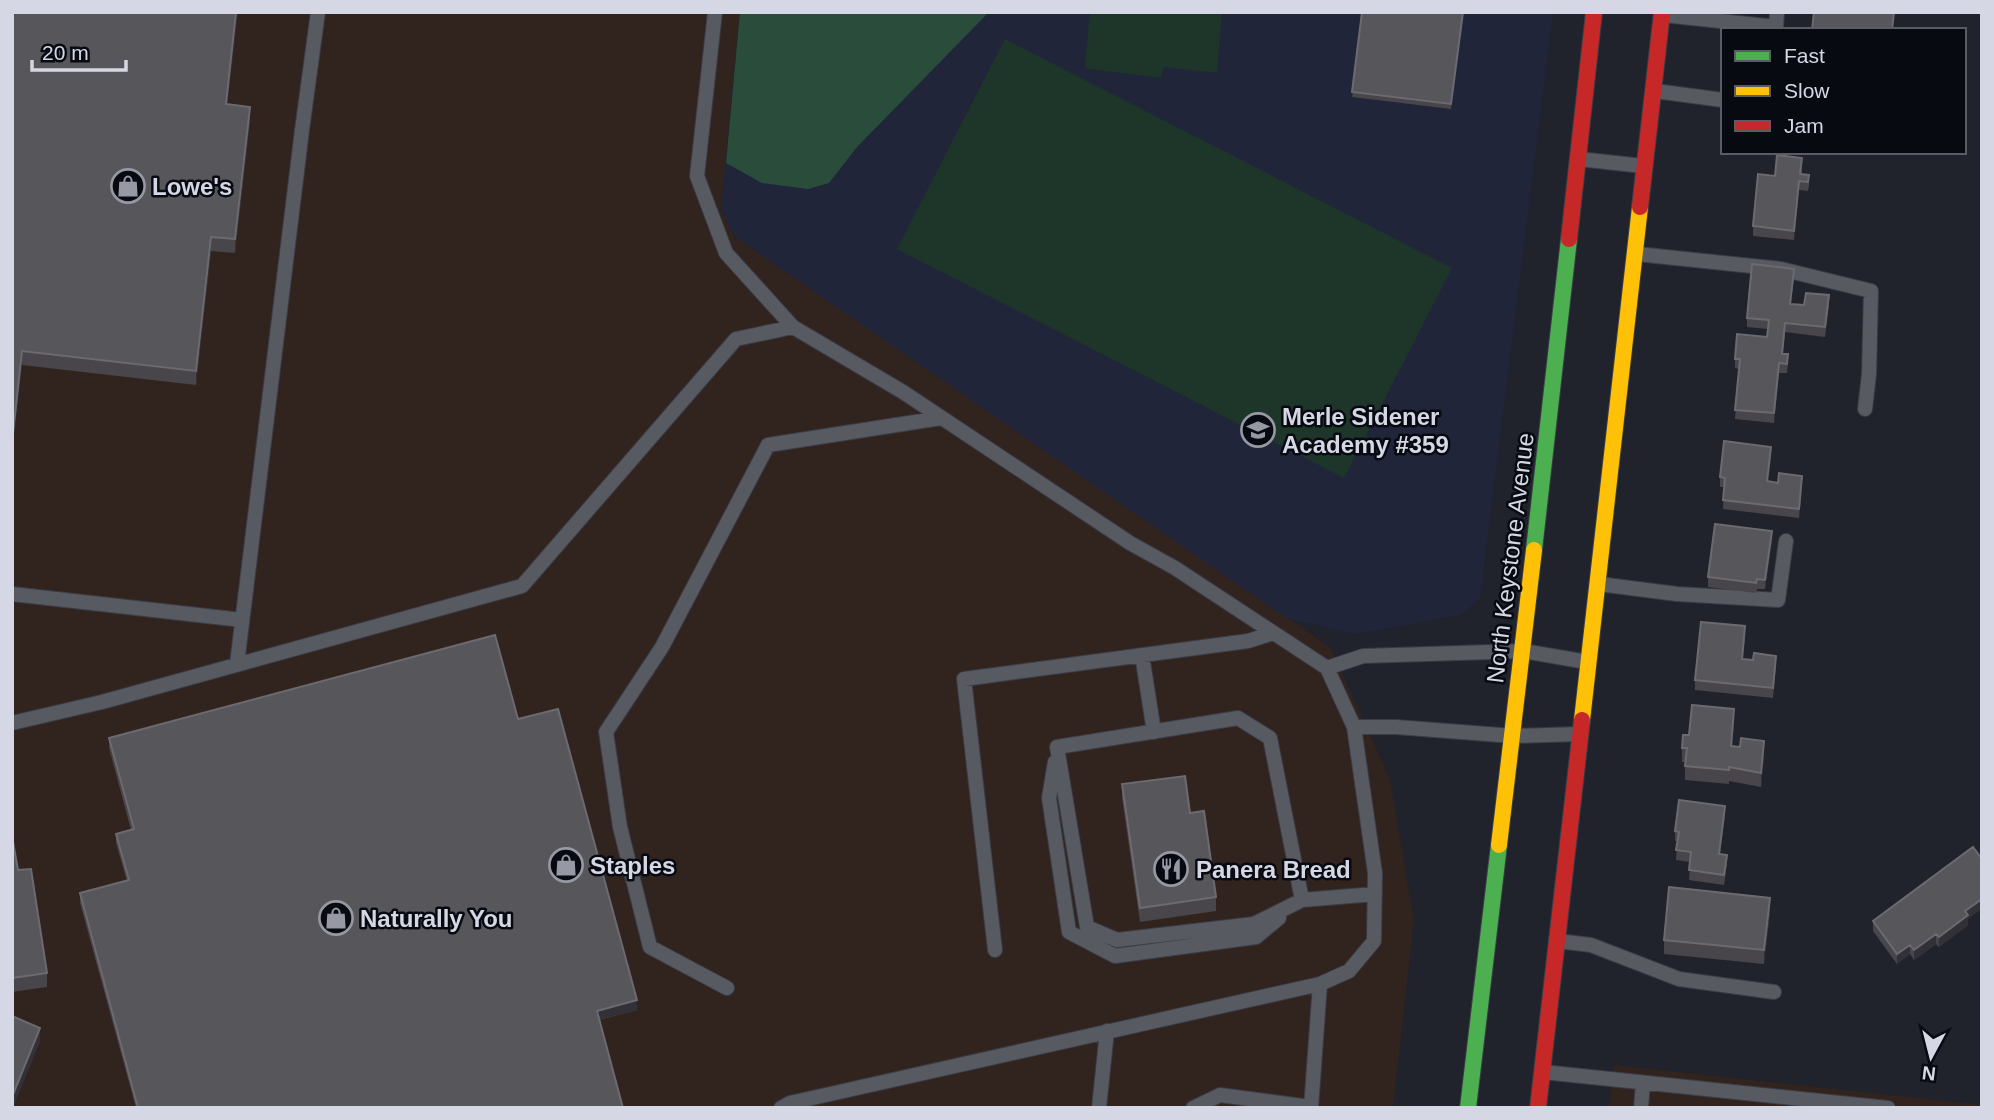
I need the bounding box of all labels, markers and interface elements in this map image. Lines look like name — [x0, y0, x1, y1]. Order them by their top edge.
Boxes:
scale bar — [32, 28, 126, 72]
legend — [1721, 28, 1966, 154]
text: 20 m — [42, 41, 89, 64]
text: Fast — [1784, 44, 1825, 67]
text: Slow — [1784, 79, 1830, 102]
text: Jam — [1784, 114, 1824, 137]
shop icon: Lowe's — [109, 167, 147, 205]
place label: Lowe's — [152, 173, 232, 200]
place label: Merle Sidener Academy #359 — [1282, 403, 1449, 458]
school or university icon: Merle Sidener Academy #359 — [1239, 411, 1277, 449]
street label: North Keystone Avenue — [1481, 431, 1539, 685]
shop icon: Staples — [547, 846, 585, 884]
restaurant icon: Panera Bread — [1152, 850, 1190, 888]
place label: Staples — [590, 852, 675, 879]
place label: Panera Bread — [1196, 856, 1351, 883]
shop icon: Naturally You — [317, 899, 355, 937]
place label: Naturally You — [360, 905, 512, 932]
north arrow — [1896, 1022, 1966, 1092]
text: N — [1921, 1062, 1937, 1085]

